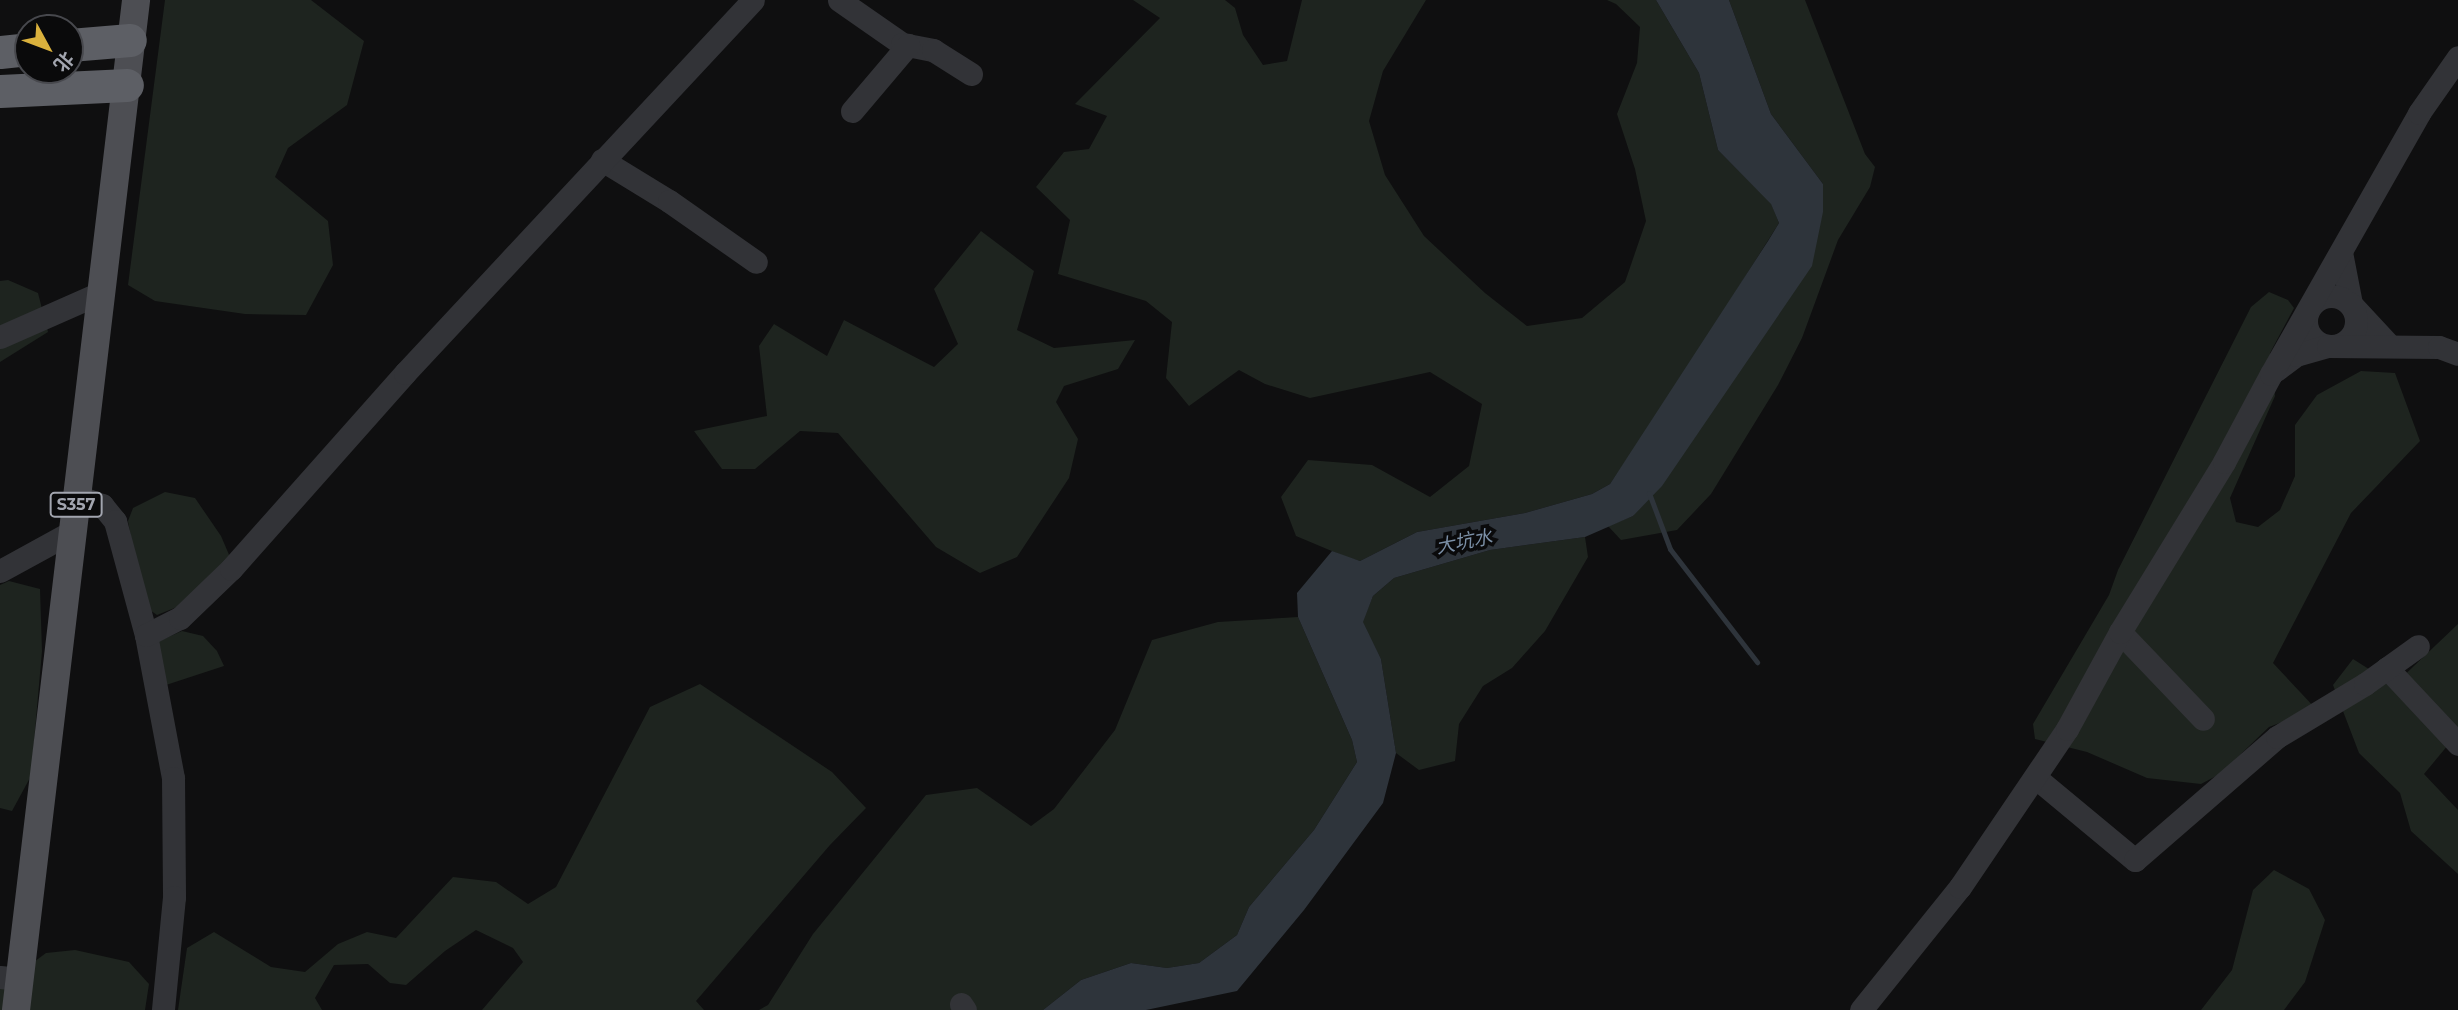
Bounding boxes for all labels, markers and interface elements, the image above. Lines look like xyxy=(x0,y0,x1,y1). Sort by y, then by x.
north arrow xyxy=(14,14,84,84)
text: 北 xyxy=(49,47,79,77)
road number: S357 xyxy=(48,492,104,518)
water label: 大坑水 xyxy=(1434,525,1494,559)

